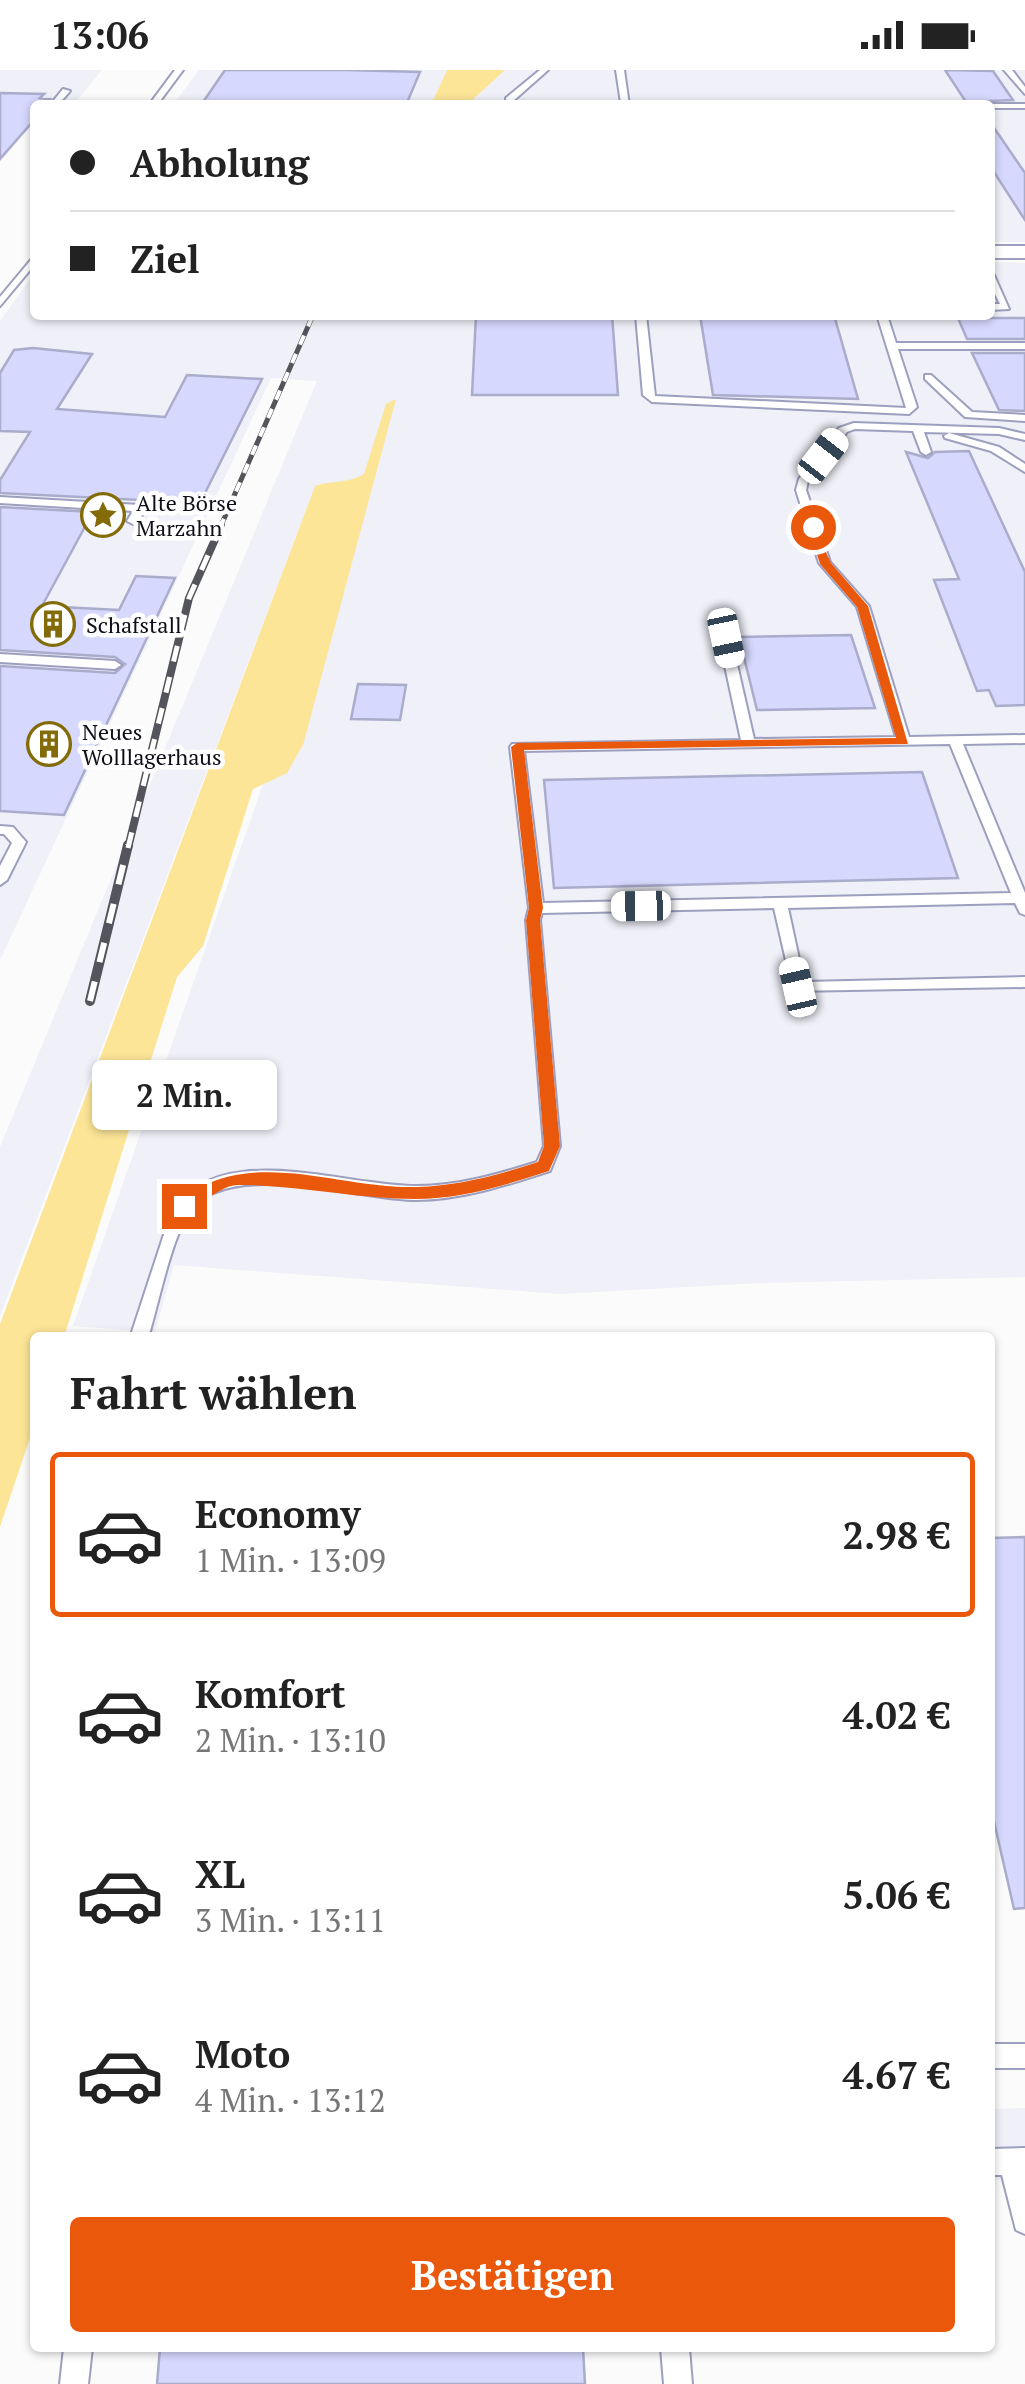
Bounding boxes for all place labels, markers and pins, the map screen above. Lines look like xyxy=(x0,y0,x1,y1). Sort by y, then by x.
place label: Alte Börse Marzahn xyxy=(136,488,237,542)
place icon: Alte Börse Marzahn xyxy=(80,492,126,538)
building icon: Schafstall xyxy=(30,601,76,647)
place label: Schafstall xyxy=(86,610,182,639)
place label: Neues Wolllagerhaus xyxy=(82,717,222,771)
building icon: Neues Wolllagerhaus xyxy=(26,721,72,767)

